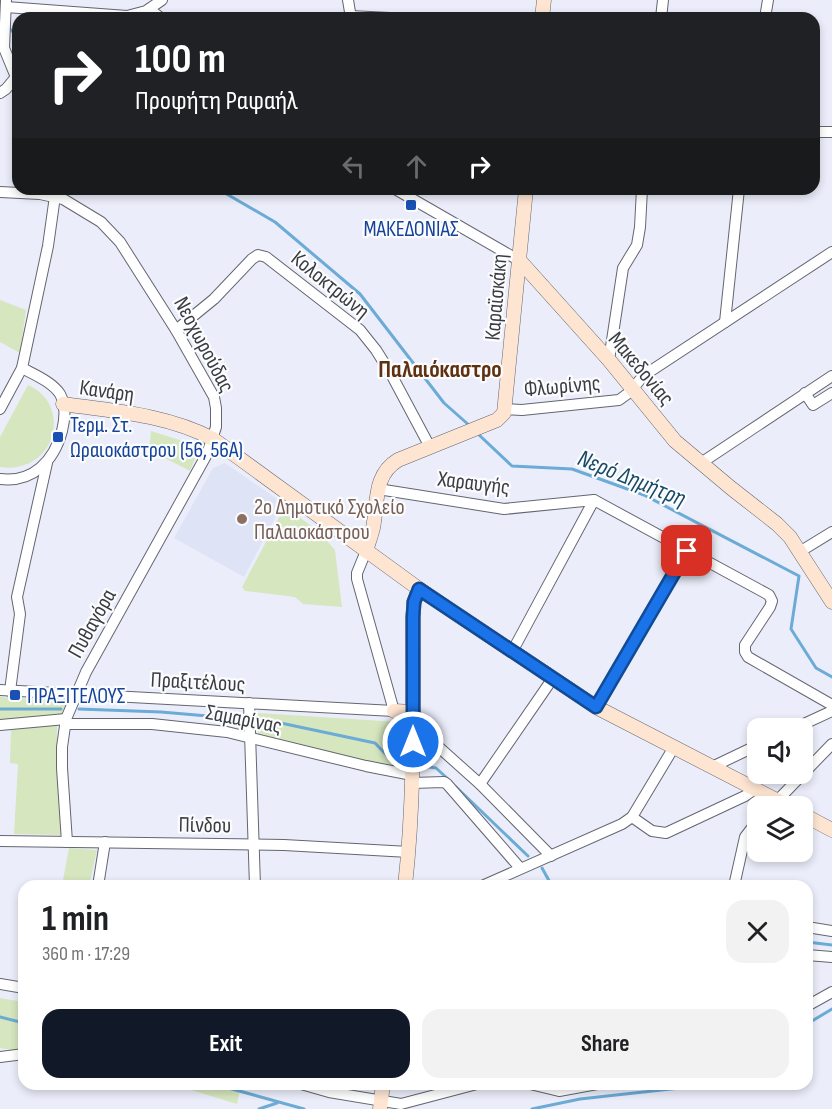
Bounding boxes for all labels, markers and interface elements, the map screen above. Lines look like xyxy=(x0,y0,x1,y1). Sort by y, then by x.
text: 100 m xyxy=(135,34,226,85)
icon: right xyxy=(36,36,114,114)
text: Προφήτη Ραφαήλ xyxy=(135,85,298,117)
icon: left xyxy=(337,150,370,183)
icon: ahead xyxy=(400,150,433,183)
icon: right xyxy=(463,150,496,183)
marker: ΜΑΚΕΔΟΝΙΑΣ xyxy=(404,198,418,212)
place label: ΜΑΚΕΔΟΝΙΑΣ xyxy=(364,216,459,243)
street label: Κολοκτρώνη xyxy=(285,245,375,325)
street label: Καραϊσκάκη xyxy=(479,253,514,342)
street label: Νεοχωρούδας xyxy=(167,292,240,397)
street label: Μακεδονίας xyxy=(602,327,680,411)
district label: Παλαιόκαστρο xyxy=(378,355,502,384)
street label: Φλωρίνης xyxy=(523,370,602,403)
street label: Κανάρη xyxy=(78,374,136,409)
place label: Τερμ. Στ. Ωραιοκάστρου (56, 56Α) xyxy=(70,412,243,464)
marker: Τερμ. Στ. Ωραιοκάστρου (56, 56Α) xyxy=(51,430,65,444)
water label: Νερό Δημήτρη xyxy=(574,444,690,513)
street label: Χαραυγής xyxy=(435,466,511,501)
place label: 2ο Δημοτικό Σχολείο Παλαιοκάστρου xyxy=(254,494,405,546)
marker: 2ο Δημοτικό Σχολείο Παλαιοκάστρου xyxy=(235,512,249,526)
pin xyxy=(661,525,712,576)
icon: arrive xyxy=(670,534,703,567)
street label: Πυθαγόρα xyxy=(62,584,123,663)
street label: Πραξιτέλους xyxy=(150,667,246,698)
place label: ΠΡΑΞΙΤΕΛΟΥΣ xyxy=(27,683,126,710)
marker: ΠΡΑΞΙΤΕΛΟΥΣ xyxy=(8,688,22,702)
street label: Σαμαρίνας xyxy=(203,699,284,740)
position arrow xyxy=(381,710,445,774)
map controls xyxy=(747,718,813,862)
button: sound xyxy=(747,718,813,784)
button: layers xyxy=(747,796,813,862)
street label: Πίνδου xyxy=(178,812,232,839)
text: 1 min xyxy=(42,898,109,941)
button: close xyxy=(726,900,789,963)
text: 360 m · 17:29 xyxy=(42,942,130,966)
button: Exit xyxy=(42,1009,410,1078)
button: Share xyxy=(422,1009,789,1078)

